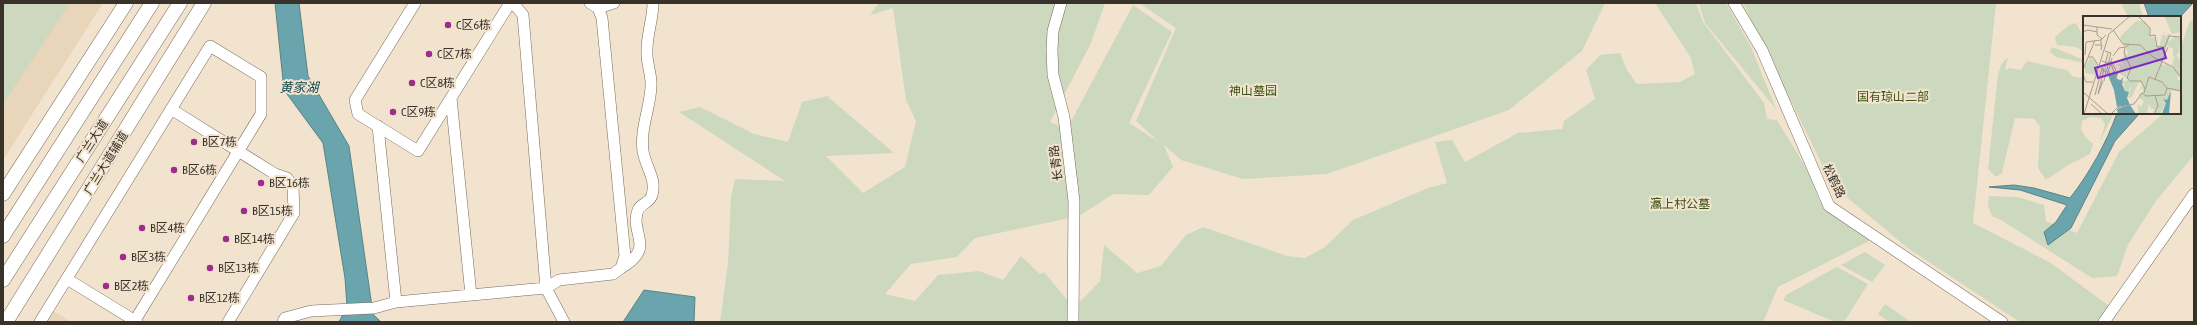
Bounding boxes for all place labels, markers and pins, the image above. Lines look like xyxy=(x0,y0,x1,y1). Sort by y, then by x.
place label: C区6栋 xyxy=(456,18,491,32)
marker: C区6栋 xyxy=(443,20,453,30)
place label: C区7栋 xyxy=(437,47,472,61)
marker: C区7栋 xyxy=(424,49,434,59)
place label: C区8栋 xyxy=(420,76,455,90)
marker: C区8栋 xyxy=(407,78,417,88)
place label: C区9栋 xyxy=(401,105,436,119)
marker: C区9栋 xyxy=(388,107,398,117)
place label: B区7栋 xyxy=(202,135,237,149)
marker: B区7栋 xyxy=(189,137,199,147)
place label: B区6栋 xyxy=(182,163,217,177)
marker: B区6栋 xyxy=(169,165,179,175)
place label: B区16栋 xyxy=(269,176,310,190)
marker: B区16栋 xyxy=(256,178,266,188)
place label: B区15栋 xyxy=(252,204,293,218)
marker: B区15栋 xyxy=(239,206,249,216)
place label: B区4栋 xyxy=(150,221,185,235)
marker: B区4栋 xyxy=(137,223,147,233)
place label: B区14栋 xyxy=(234,232,275,246)
marker: B区14栋 xyxy=(221,234,231,244)
place label: B区3栋 xyxy=(131,250,166,264)
marker: B区3栋 xyxy=(118,252,128,262)
place label: B区13栋 xyxy=(218,261,259,275)
marker: B区13栋 xyxy=(205,263,215,273)
place label: B区2栋 xyxy=(114,279,149,293)
marker: B区2栋 xyxy=(101,281,111,291)
place label: B区12栋 xyxy=(199,291,240,305)
marker: B区12栋 xyxy=(186,293,196,303)

